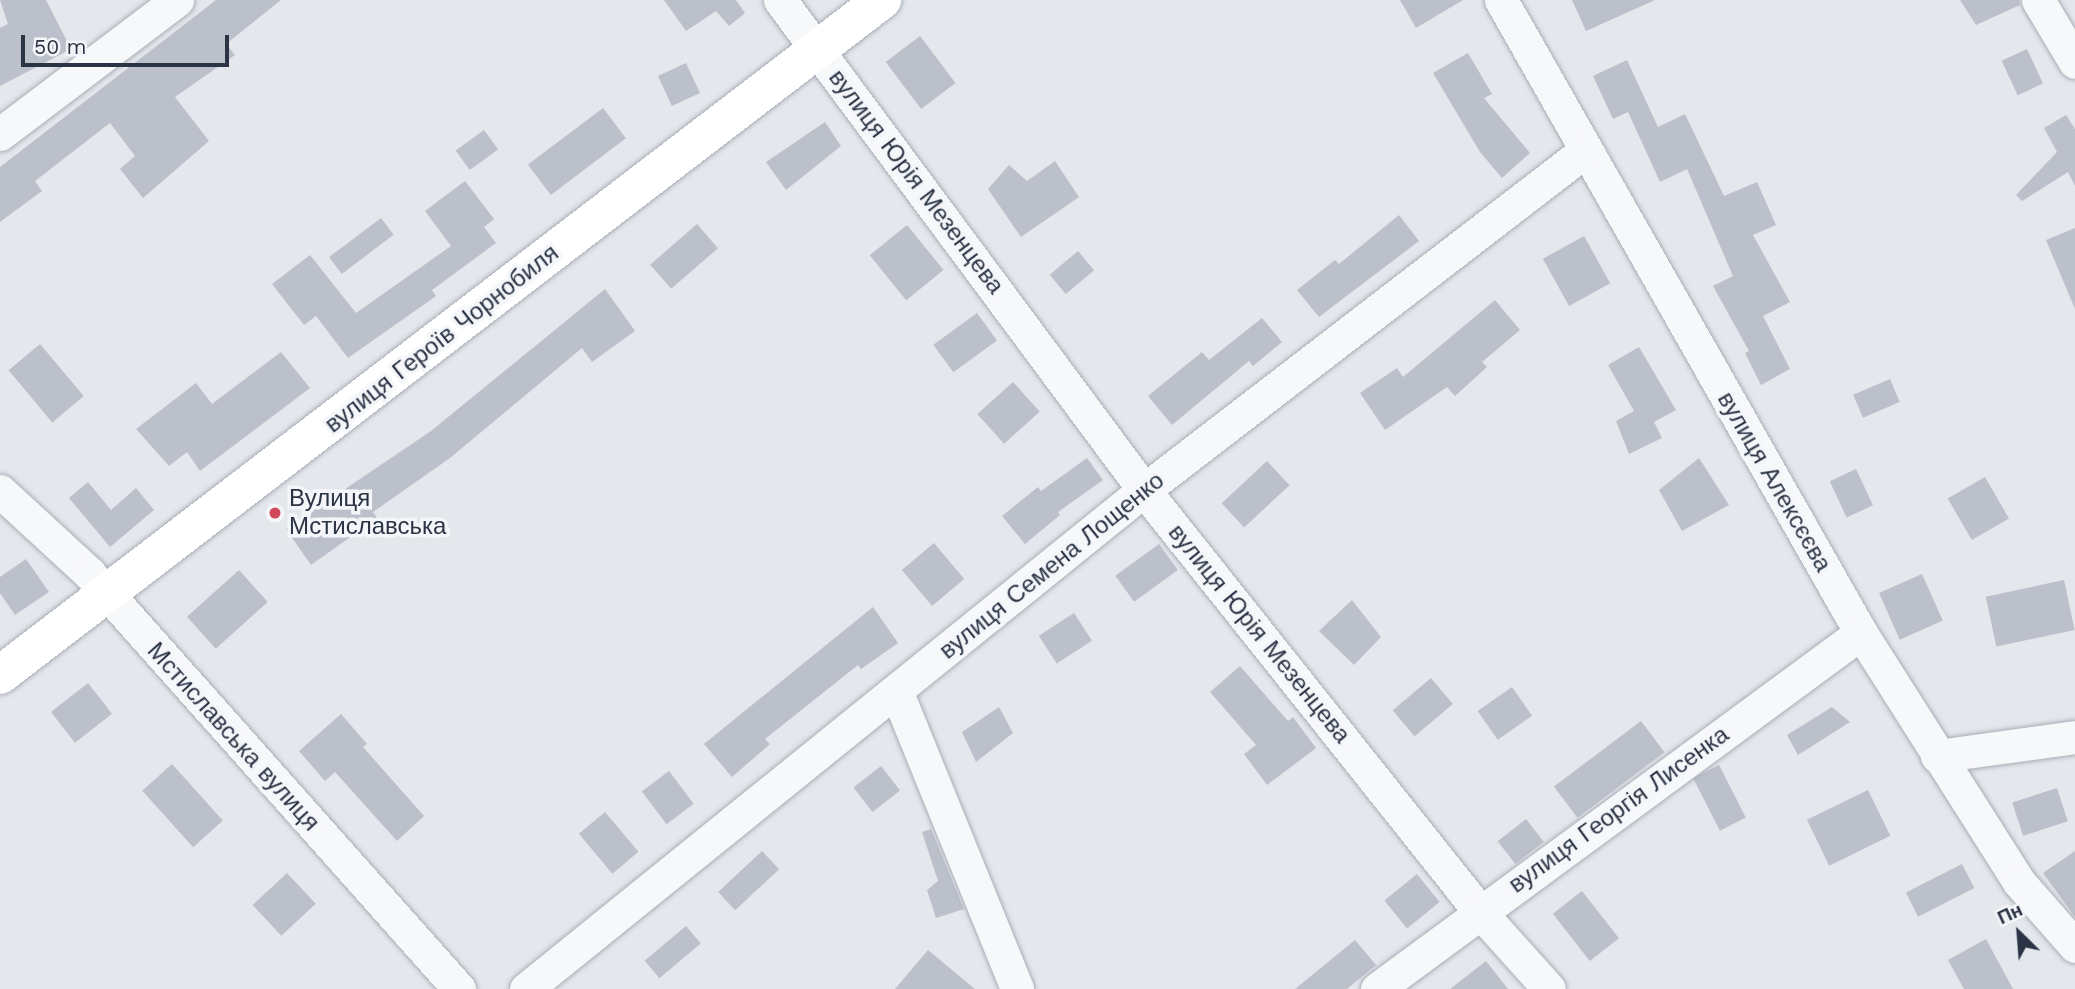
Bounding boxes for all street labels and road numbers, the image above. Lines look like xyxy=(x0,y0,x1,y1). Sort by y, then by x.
street label: вулиця Юрія Мезенцева xyxy=(822,64,1010,300)
street label: вулиця Героїв Чорнобиля xyxy=(319,239,565,439)
street label: вулиця Алексєєва xyxy=(1711,387,1837,577)
street label: вулиця Семена Лощенко xyxy=(934,467,1170,665)
street label: вулиця Юрія Мезенцева xyxy=(1162,519,1356,749)
street label: Мстиславська вулиця xyxy=(141,637,325,837)
street label: вулиця Георгія Лисенка xyxy=(1503,721,1735,899)

